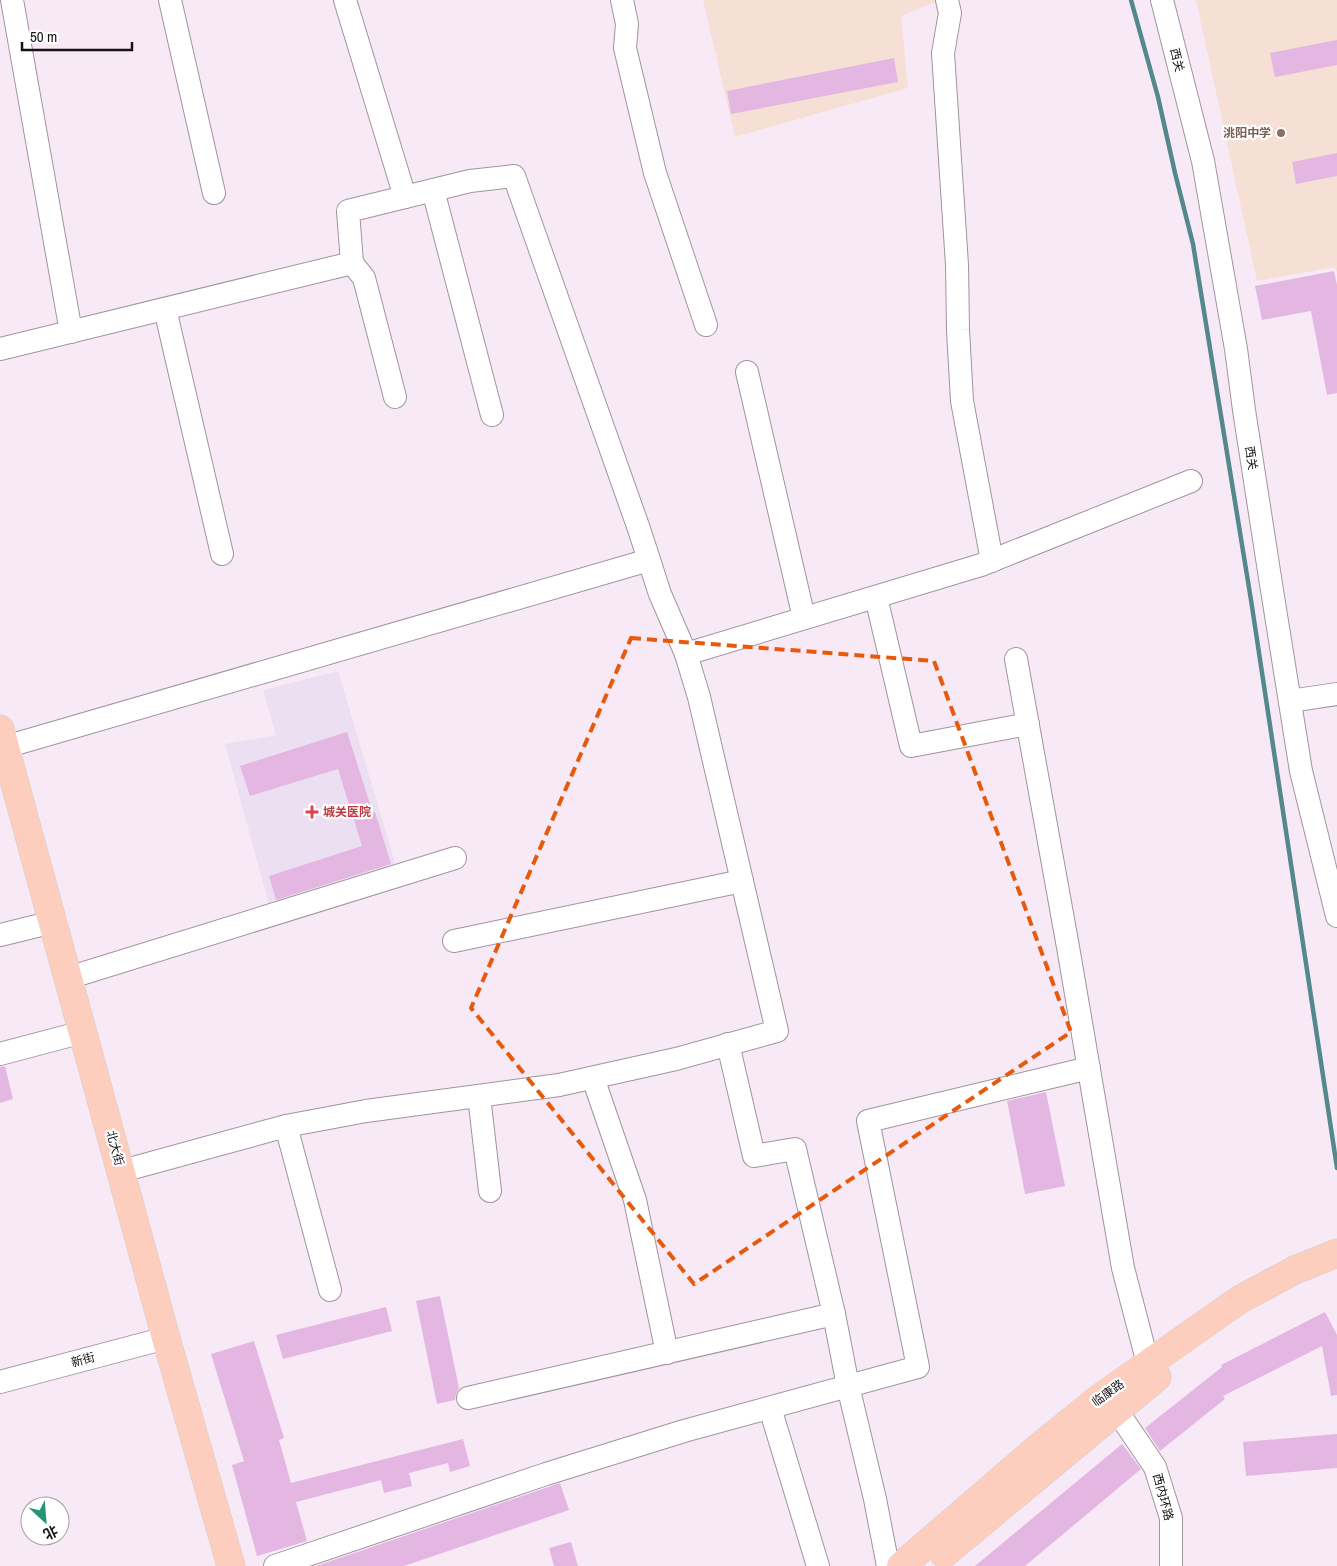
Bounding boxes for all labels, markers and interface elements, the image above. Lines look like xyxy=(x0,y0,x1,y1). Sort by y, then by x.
scale bar xyxy=(22,20,132,52)
text: 50 m xyxy=(30,26,57,47)
street label: 西关 xyxy=(1166,46,1188,74)
place label: 洮阳中学 xyxy=(1223,125,1271,141)
marker: 洮阳中学 xyxy=(1275,127,1287,139)
street label: 西关 xyxy=(1241,445,1261,471)
place label: 城关医院 xyxy=(323,804,371,820)
marker: 城关医院 xyxy=(305,805,319,819)
street label: 北大街 xyxy=(103,1129,127,1167)
street label: 新街 xyxy=(69,1349,97,1371)
street label: 临康路 xyxy=(1089,1376,1127,1410)
street label: 西内环路 xyxy=(1149,1472,1177,1522)
north arrow xyxy=(20,1496,70,1546)
text: 北 xyxy=(40,1522,61,1544)

